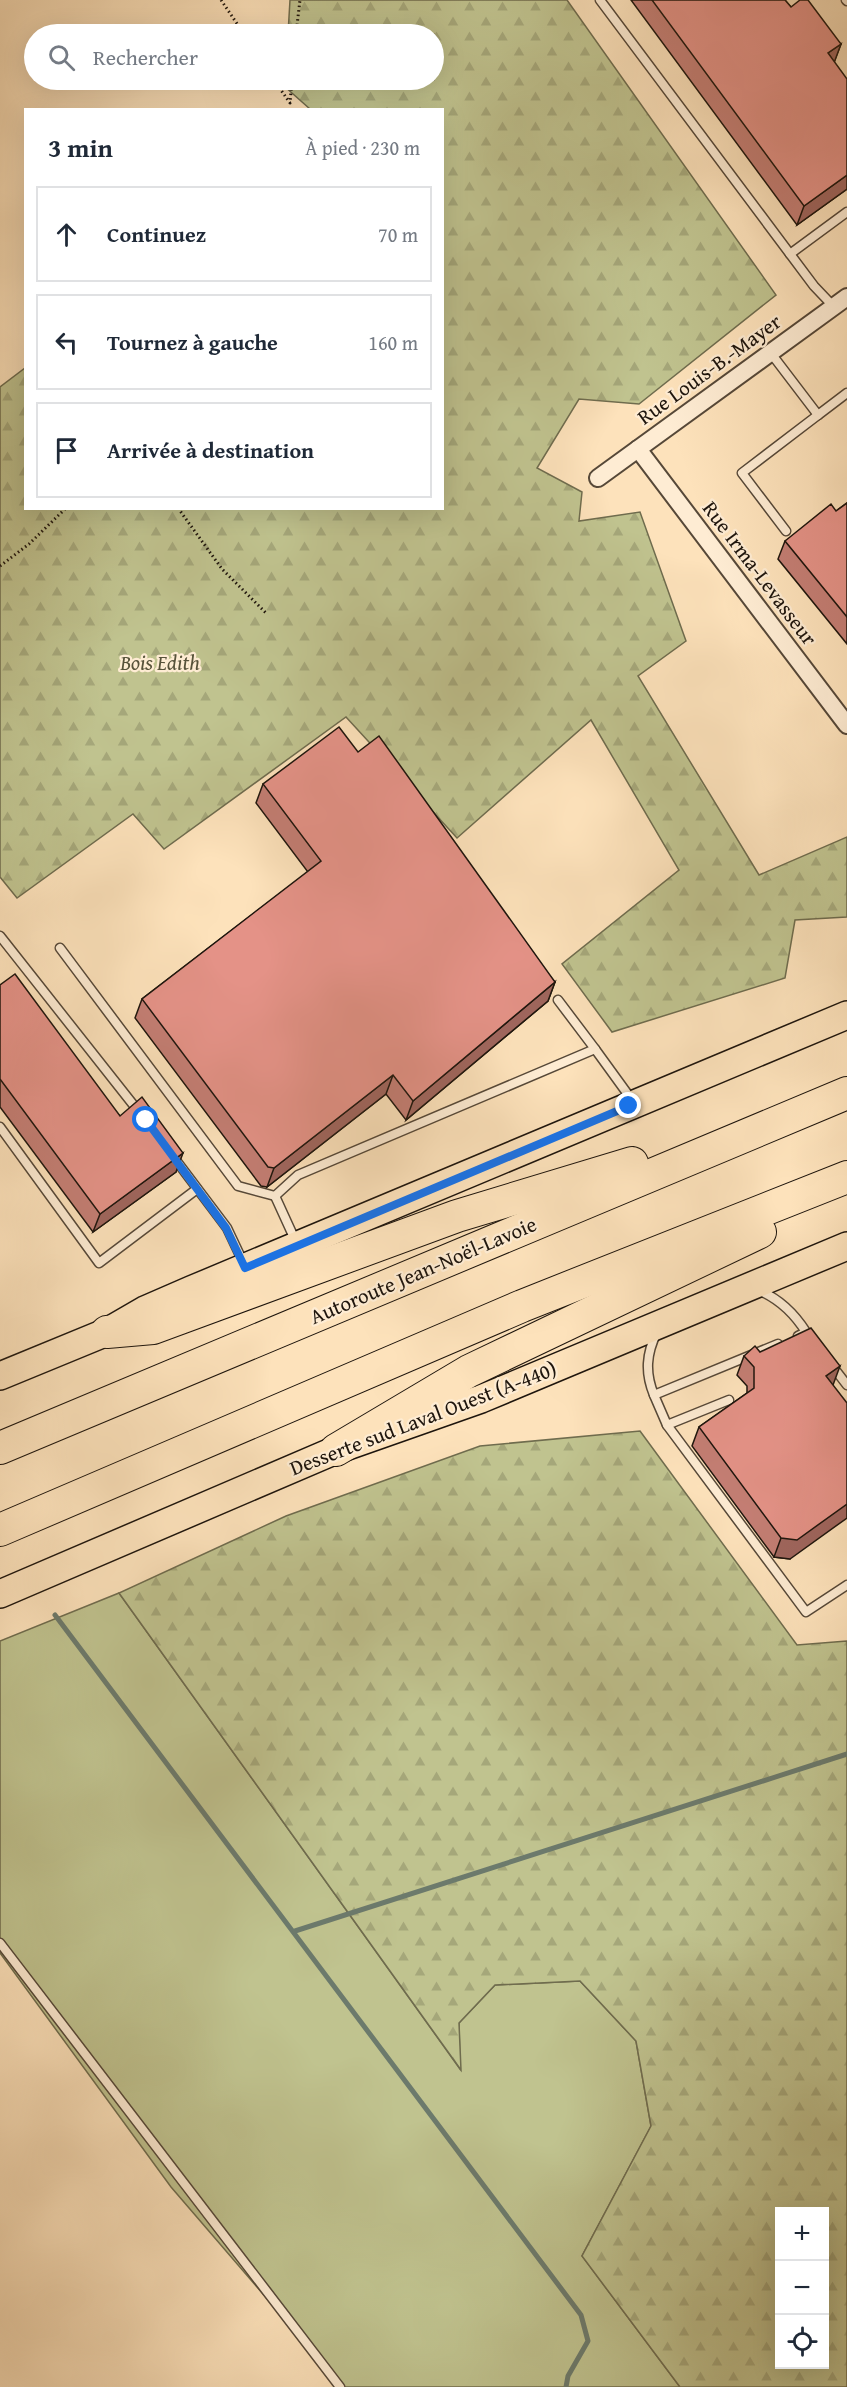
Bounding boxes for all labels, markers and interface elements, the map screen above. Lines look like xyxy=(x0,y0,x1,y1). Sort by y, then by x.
search box xyxy=(24,24,444,90)
icon: search xyxy=(45,41,78,74)
text: Rechercher xyxy=(93,41,198,73)
text: 3 min xyxy=(48,128,113,167)
text: À pied · 230 m xyxy=(305,133,420,162)
icon: ahead xyxy=(50,218,83,251)
text: Continuez xyxy=(107,218,206,250)
text: 70 m xyxy=(378,220,418,249)
street label: Rue Louis-B.-Mayer xyxy=(630,306,788,432)
icon: left xyxy=(50,326,83,359)
text: Tournez à gauche xyxy=(107,326,278,358)
text: 160 m xyxy=(368,328,418,357)
icon: arrive xyxy=(50,434,83,467)
text: Arrivée à destination xyxy=(107,434,314,466)
street label: Rue Irma-Levasseur xyxy=(695,494,825,652)
park label: Bois Edith xyxy=(119,647,200,678)
route end xyxy=(615,1092,641,1118)
route start xyxy=(132,1106,158,1132)
street label: Autoroute Jean-Noël-Lavoie xyxy=(305,1208,541,1332)
street label: Desserte sud Laval Ouest (A-440) xyxy=(285,1353,561,1483)
map controls xyxy=(775,2207,829,2369)
button: + xyxy=(775,2207,829,2261)
button: − xyxy=(775,2261,829,2315)
button: locate xyxy=(775,2315,829,2369)

